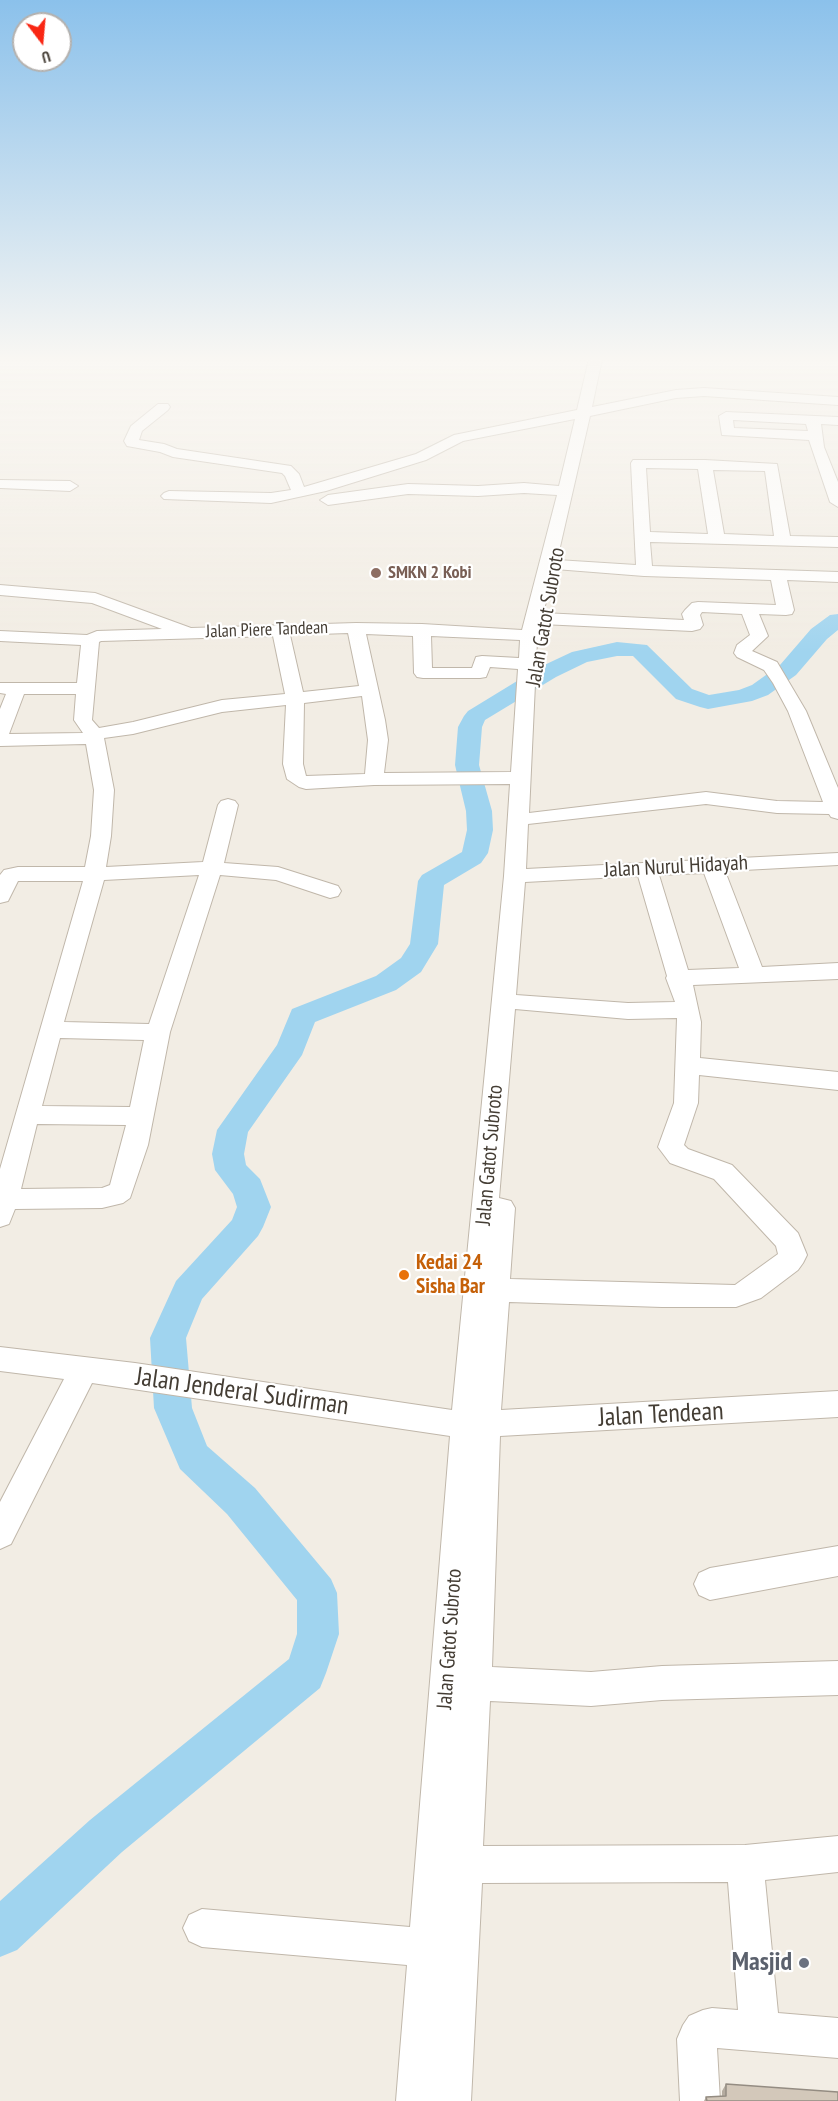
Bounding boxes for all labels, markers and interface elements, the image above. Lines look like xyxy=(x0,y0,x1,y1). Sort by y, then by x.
north arrow xyxy=(12,12,72,72)
text: U xyxy=(40,47,53,68)
street label: Jalan Gatot Subroto xyxy=(521,545,571,689)
place label: SMKN 2 Kobi xyxy=(388,562,472,584)
marker: SMKN 2 Kobi xyxy=(369,566,383,580)
street label: Jalan Piere Tandean xyxy=(206,617,328,643)
street label: Jalan Nurul Hidayah xyxy=(603,851,749,883)
street label: Jalan Gatot Subroto xyxy=(471,1084,509,1226)
place label: Kedai 24 Sisha Bar xyxy=(416,1250,485,1300)
marker: Kedai 24 Sisha Bar xyxy=(397,1268,411,1282)
street label: Jalan Jenderal Sudirman xyxy=(134,1362,350,1422)
street label: Jalan Tendean xyxy=(598,1396,724,1434)
street label: Jalan Gatot Subroto xyxy=(433,1568,467,1710)
place label: Masjid xyxy=(732,1947,792,1979)
marker: Masjid xyxy=(797,1956,811,1970)

